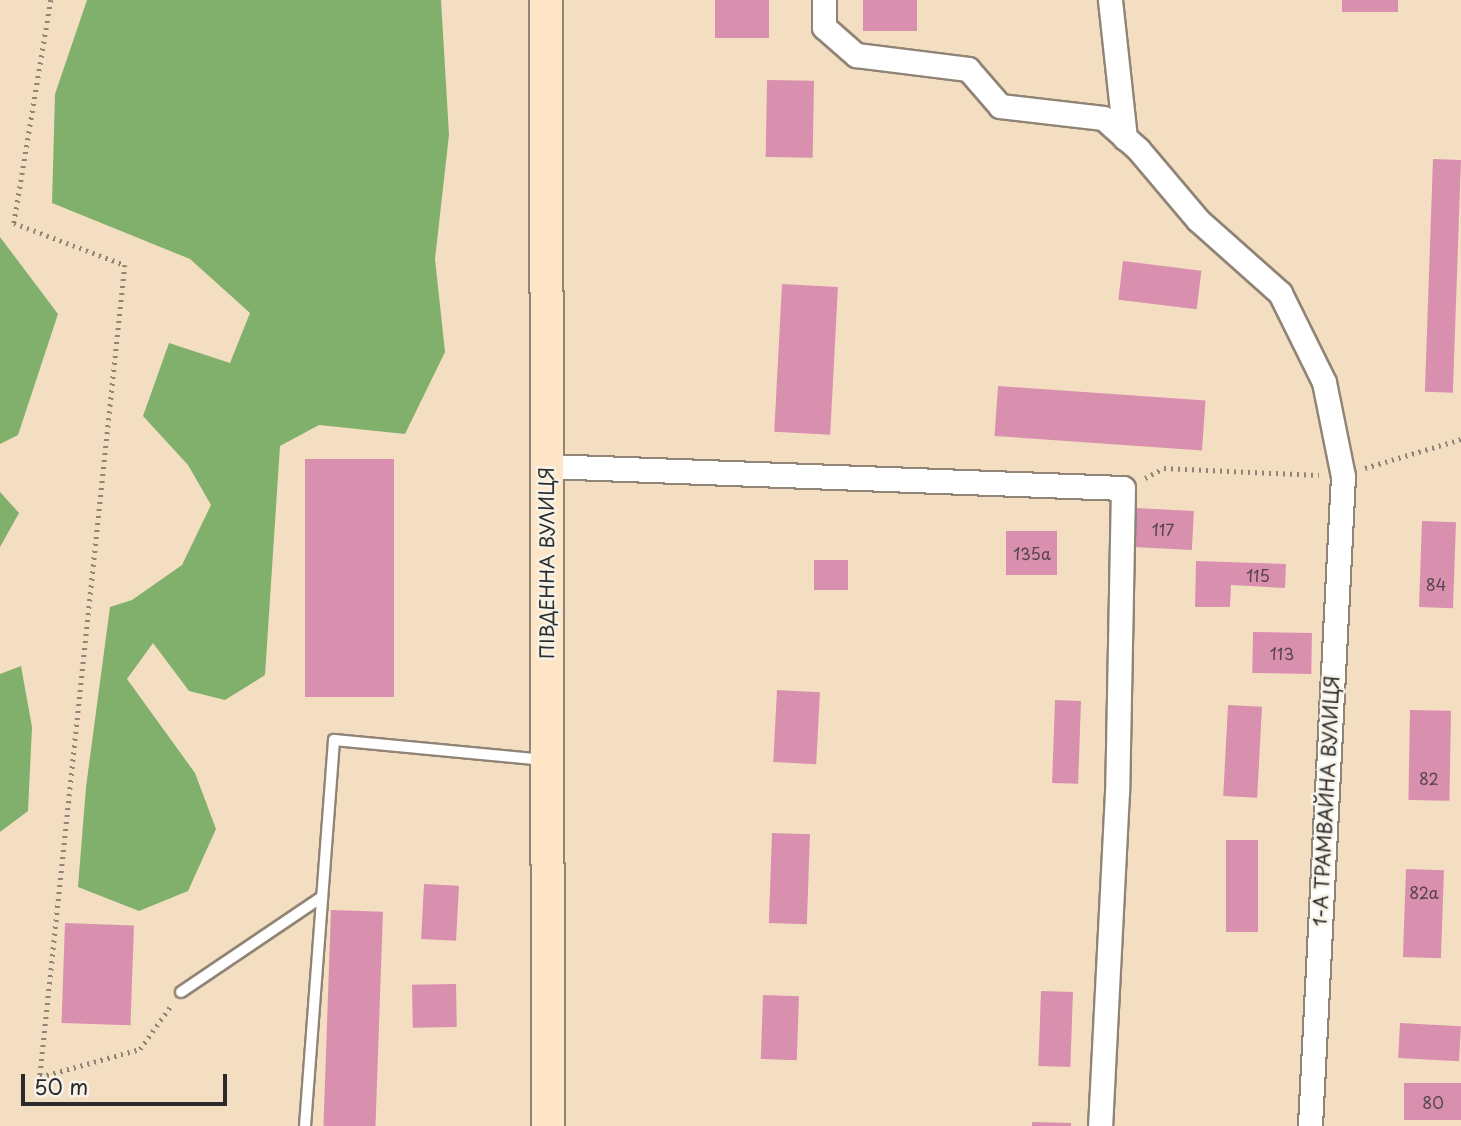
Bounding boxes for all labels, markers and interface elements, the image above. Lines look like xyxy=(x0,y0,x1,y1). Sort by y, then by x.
street label: ПІВДЕННА ВУЛИЦЯ xyxy=(536,467,558,659)
house number: 117 xyxy=(1152,519,1174,539)
house number: 135а xyxy=(1013,543,1051,563)
house number: 115 xyxy=(1246,565,1270,585)
house number: 84 xyxy=(1426,574,1446,594)
house number: 113 xyxy=(1270,643,1294,663)
street label: 1-А ТРАМВАЙНА ВУЛИЦЯ xyxy=(1308,674,1344,928)
house number: 82 xyxy=(1419,768,1439,788)
house number: 82а xyxy=(1409,882,1439,902)
scale bar xyxy=(24,1060,231,1104)
text: 50 m xyxy=(34,1070,88,1102)
house number: 80 xyxy=(1422,1092,1444,1112)

